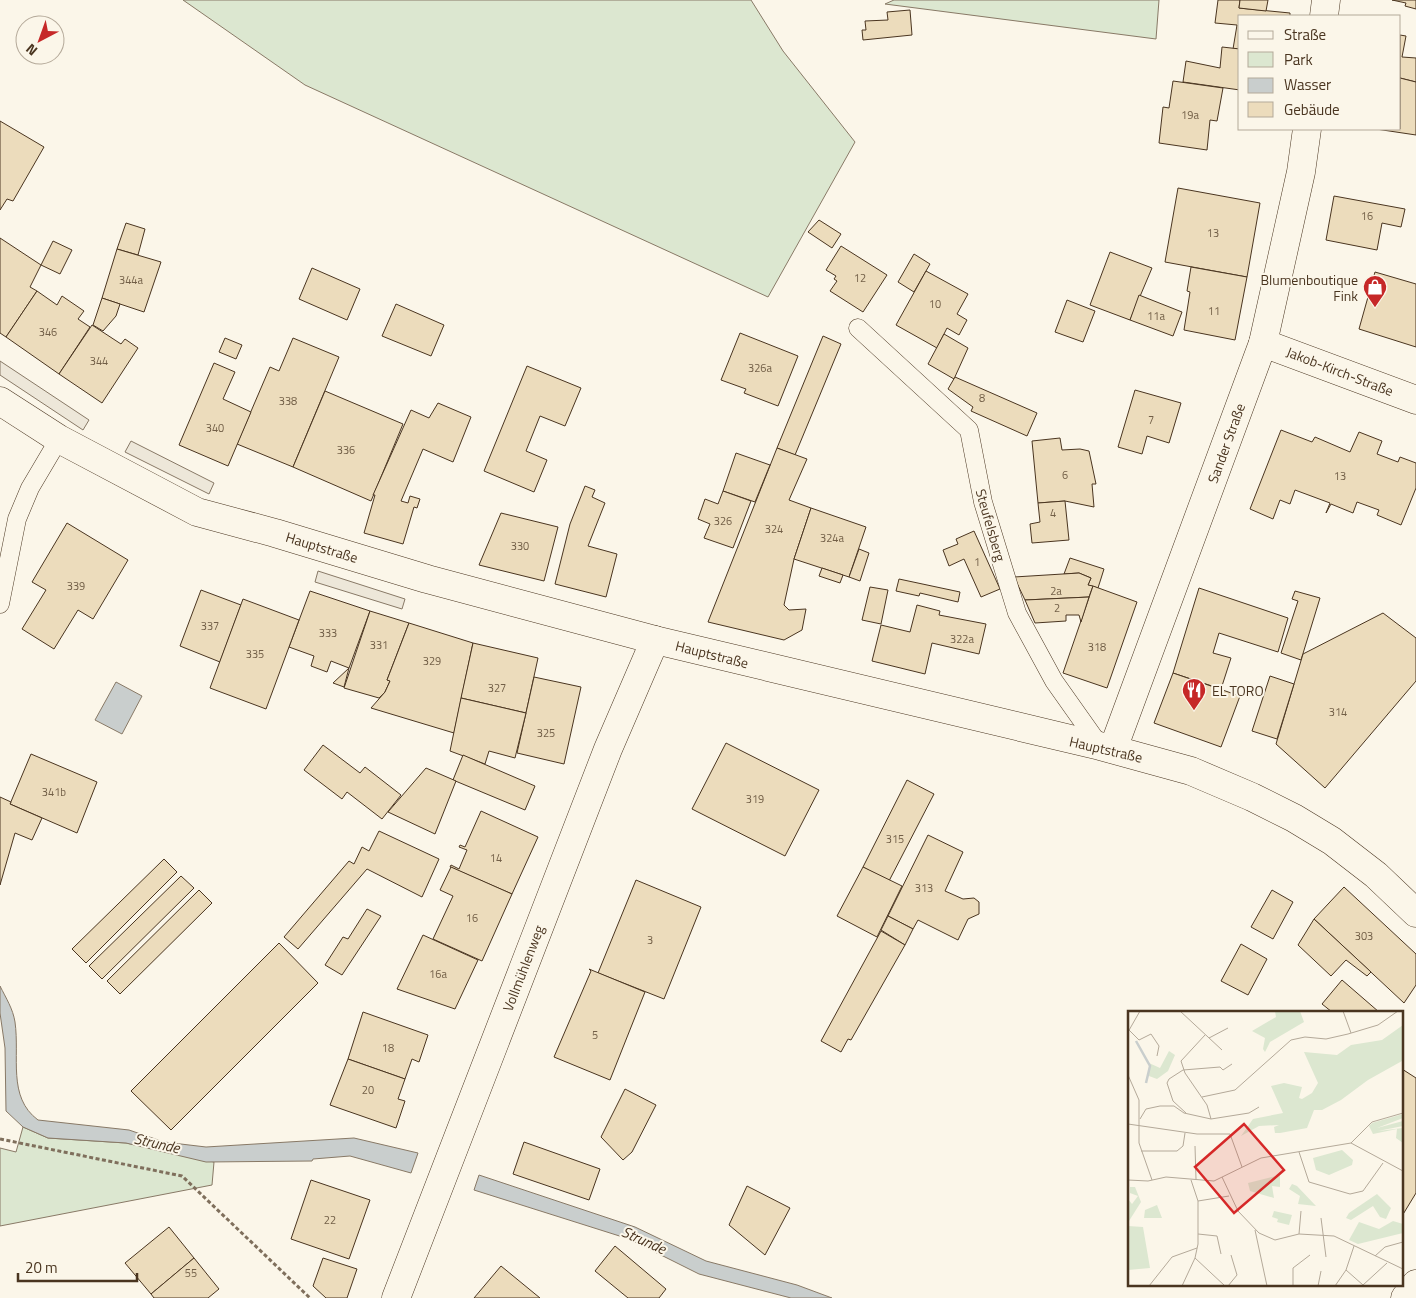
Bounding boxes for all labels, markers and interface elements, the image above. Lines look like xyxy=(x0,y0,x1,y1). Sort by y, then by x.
north arrow xyxy=(15,15,65,65)
legend xyxy=(1238,15,1401,130)
text: Straße xyxy=(1284,23,1326,46)
text: N xyxy=(21,39,42,61)
text: Park xyxy=(1284,48,1313,71)
text: Wasser xyxy=(1284,73,1331,96)
text: Gebäude xyxy=(1284,98,1340,121)
house number: 19a xyxy=(1181,107,1199,123)
house number: 16 xyxy=(1361,208,1373,224)
house number: 13 xyxy=(1207,225,1219,241)
place label: Blumenboutique Fink xyxy=(1260,269,1358,306)
house number: 12 xyxy=(854,270,866,286)
house number: 344a xyxy=(119,272,143,288)
shop icon: Blumenboutique Fink xyxy=(1362,274,1388,308)
house number: 10 xyxy=(929,296,941,312)
house number: 11 xyxy=(1208,303,1220,319)
house number: 11a xyxy=(1147,308,1165,324)
house number: 346 xyxy=(39,324,57,340)
street label: Jakob-Kirch-Straße xyxy=(1284,341,1396,401)
house number: 344 xyxy=(90,353,108,369)
house number: 326a xyxy=(748,360,772,376)
house number: 8 xyxy=(979,390,985,406)
house number: 338 xyxy=(279,393,297,409)
street label: Sander Straße xyxy=(1202,400,1250,486)
house number: 7 xyxy=(1148,412,1154,428)
house number: 340 xyxy=(206,420,224,436)
house number: 336 xyxy=(337,442,355,458)
house number: 6 xyxy=(1062,467,1068,483)
house number: 13 xyxy=(1334,468,1346,484)
street label: Steufelsberg xyxy=(971,486,1011,564)
house number: 4 xyxy=(1050,505,1056,521)
house number: 326 xyxy=(714,513,732,529)
house number: 324 xyxy=(765,521,783,537)
street label: Hauptstraße xyxy=(283,526,361,568)
house number: 324a xyxy=(820,530,844,546)
house number: 330 xyxy=(511,538,529,554)
house number: 1 xyxy=(974,554,980,570)
house number: 339 xyxy=(67,578,85,594)
house number: 2a xyxy=(1050,583,1062,599)
house number: 2 xyxy=(1054,600,1060,616)
house number: 337 xyxy=(201,618,219,634)
house number: 333 xyxy=(319,625,337,641)
house number: 322a xyxy=(950,631,974,647)
street label: Hauptstraße xyxy=(673,635,751,673)
house number: 331 xyxy=(370,637,388,653)
house number: 318 xyxy=(1088,639,1106,655)
house number: 335 xyxy=(246,646,264,662)
house number: 329 xyxy=(423,653,441,669)
restaurant icon: EL TORO xyxy=(1181,677,1207,711)
house number: 327 xyxy=(488,680,506,696)
place label: EL TORO xyxy=(1212,680,1264,701)
house number: 314 xyxy=(1329,704,1347,720)
house number: 325 xyxy=(537,725,555,741)
street label: Hauptstraße xyxy=(1067,730,1145,768)
house number: 341b xyxy=(42,784,66,800)
house number: 319 xyxy=(746,791,764,807)
house number: 315 xyxy=(886,831,904,847)
house number: 14 xyxy=(490,850,502,866)
house number: 313 xyxy=(915,880,933,896)
house number: 16 xyxy=(466,910,478,926)
street label: Vollmühlenweg xyxy=(497,922,549,1014)
house number: 303 xyxy=(1355,928,1373,944)
house number: 3 xyxy=(647,932,653,948)
house number: 16a xyxy=(429,966,447,982)
inset map xyxy=(1128,1011,1404,1286)
house number: 5 xyxy=(592,1027,598,1043)
house number: 18 xyxy=(382,1040,394,1056)
house number: 20 xyxy=(362,1082,374,1098)
water label: Strunde xyxy=(132,1127,183,1160)
house number: 22 xyxy=(324,1212,336,1228)
water label: Strunde xyxy=(618,1220,671,1260)
scale bar xyxy=(18,1250,136,1282)
text: 20 m xyxy=(25,1256,58,1279)
house number: 55 xyxy=(185,1265,197,1281)

